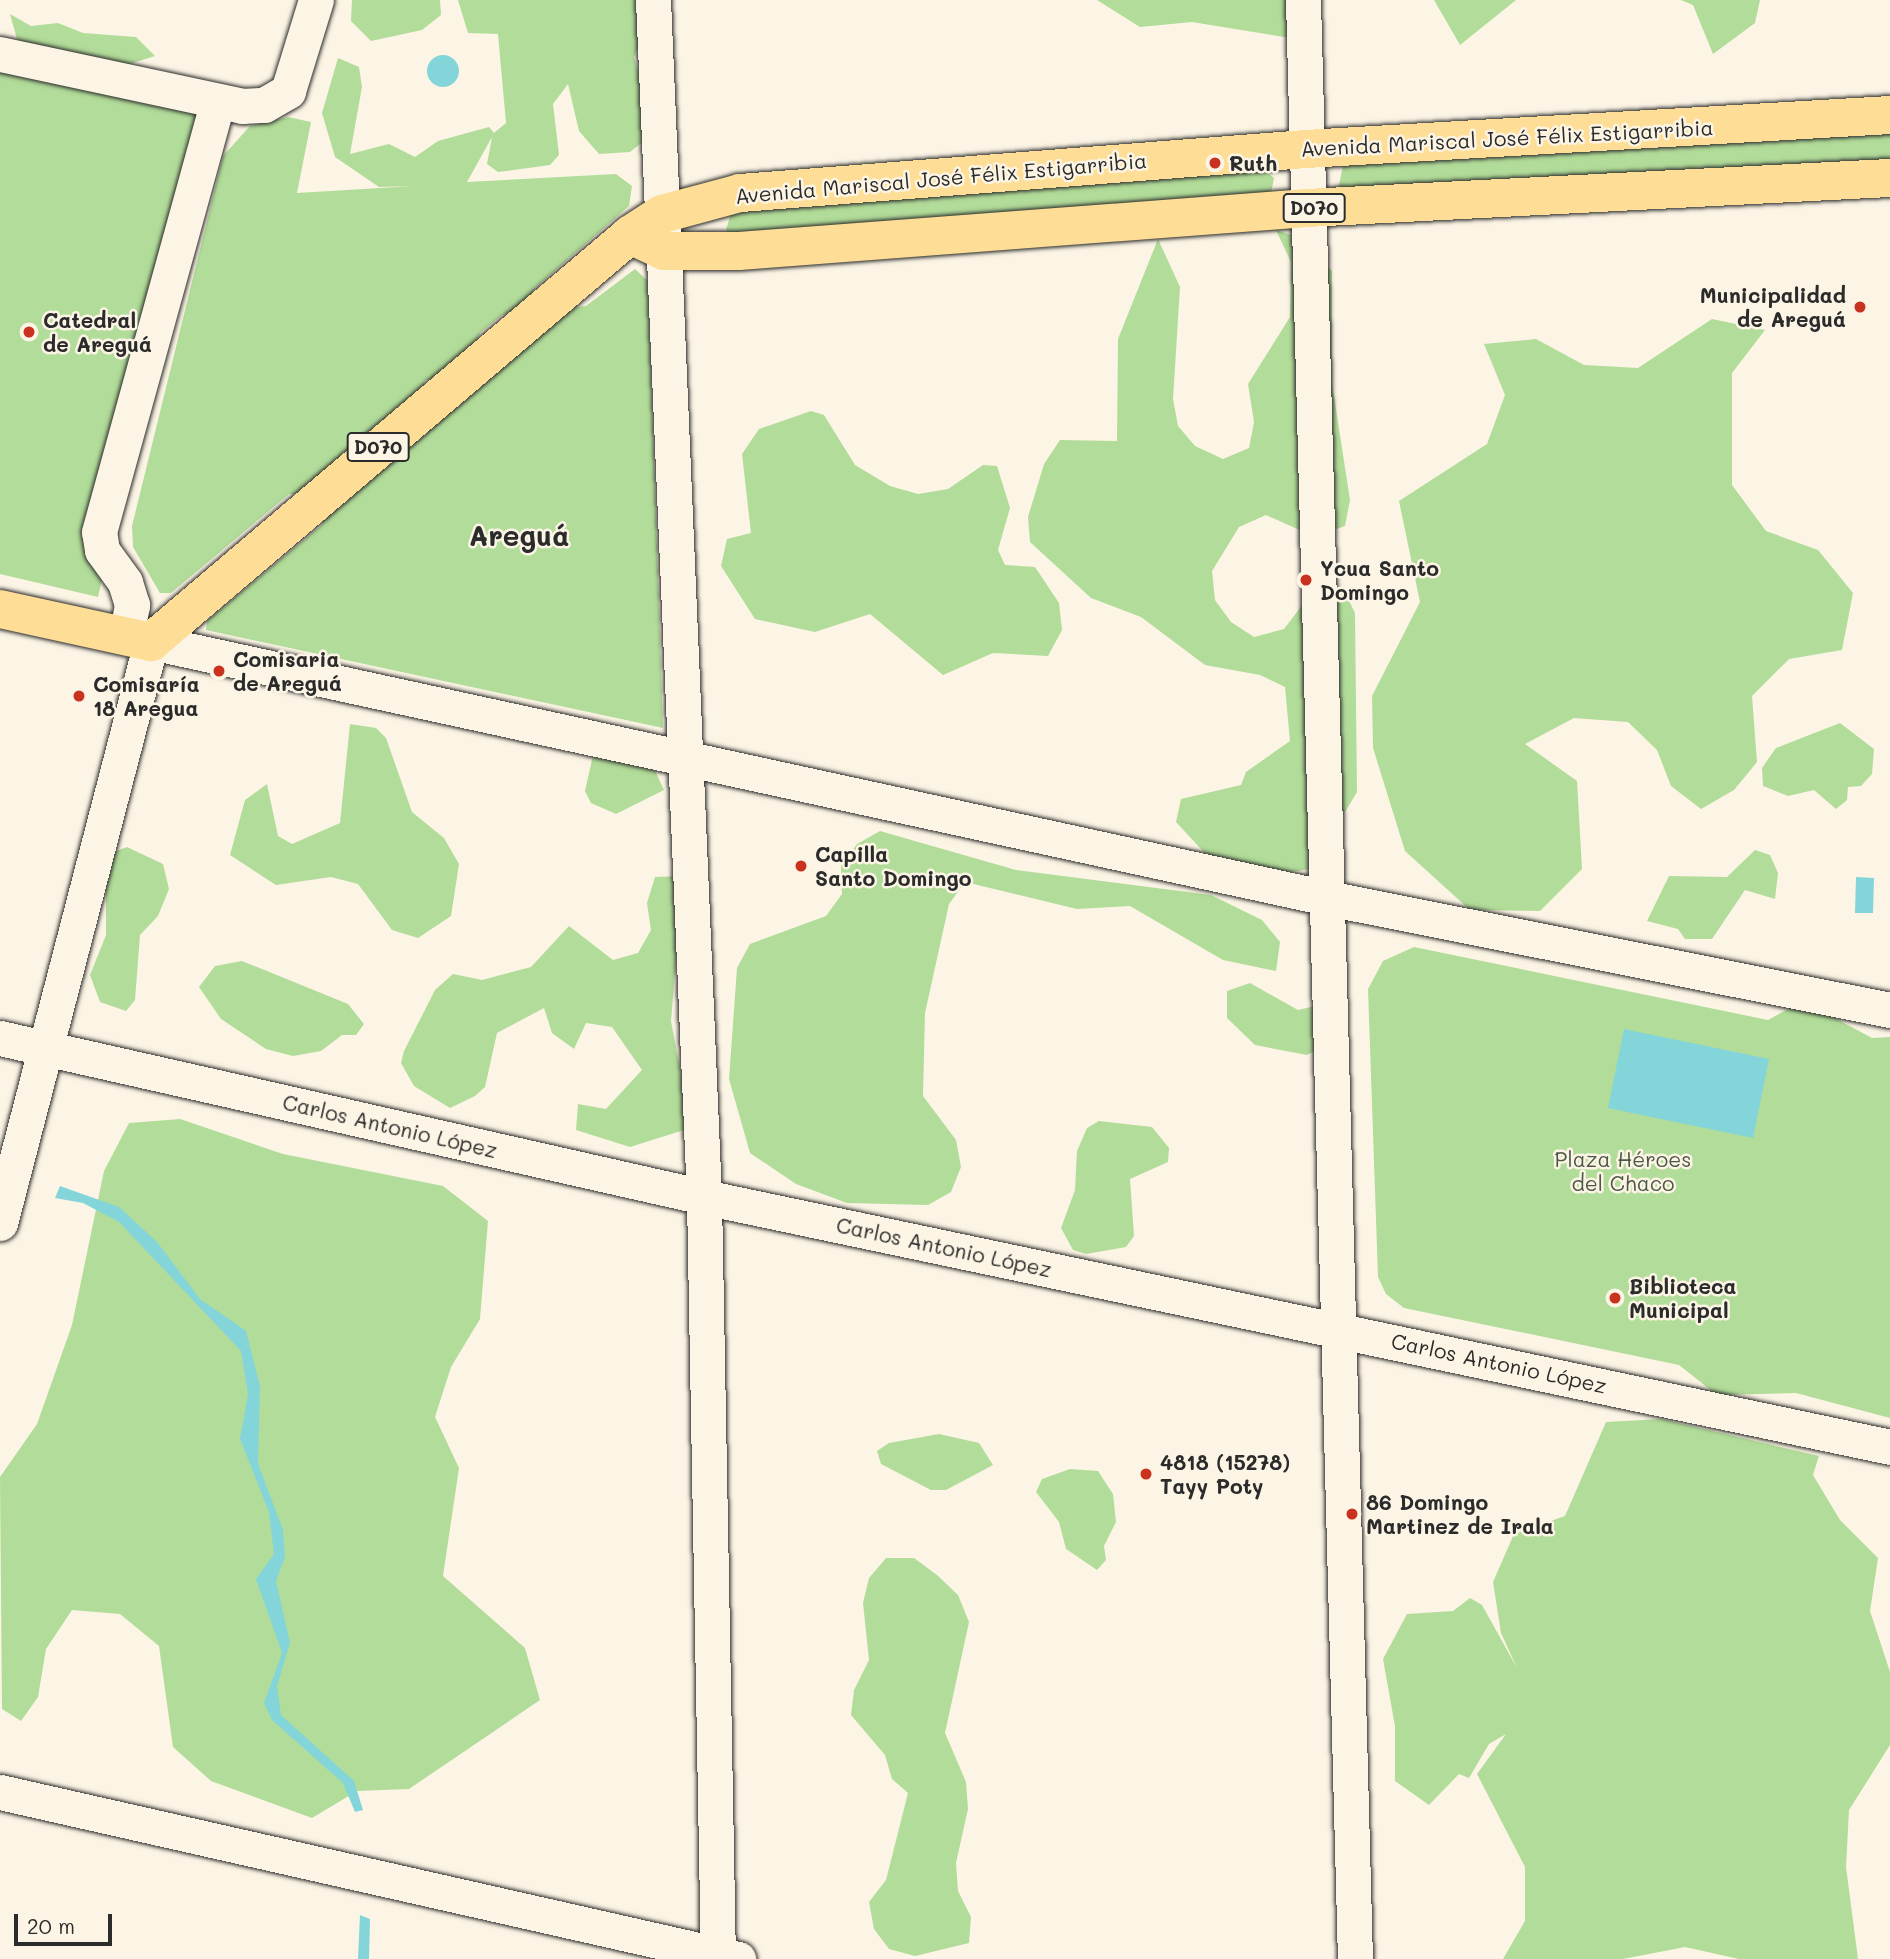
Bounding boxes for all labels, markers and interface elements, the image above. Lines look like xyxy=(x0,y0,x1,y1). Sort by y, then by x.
street label: Avenida Mariscal José Félix Estigarribia xyxy=(1300,115,1714,161)
street label: Avenida Mariscal José Félix Estigarribia xyxy=(734,147,1148,209)
place label: Ruth xyxy=(1229,150,1277,176)
marker: Ruth xyxy=(1207,155,1223,171)
road number: D070 xyxy=(1282,192,1346,224)
place label: Municipalidad de Areguá xyxy=(1700,282,1846,332)
marker: Municipalidad de Areguá xyxy=(1852,299,1868,315)
place label: Catedral de Areguá xyxy=(43,307,152,357)
marker: Catedral de Areguá xyxy=(21,324,37,340)
road number: D070 xyxy=(346,432,410,462)
district label: Areguá xyxy=(469,518,569,552)
place label: Ycua Santo Domingo xyxy=(1320,555,1439,605)
marker: Ycua Santo Domingo xyxy=(1298,572,1314,588)
place label: Comisaria de Areguá xyxy=(233,646,342,696)
marker: Comisaria de Areguá xyxy=(211,663,227,679)
place label: Comisaría 18 Aregua xyxy=(93,671,200,721)
marker: Comisaría 18 Aregua xyxy=(71,688,87,704)
place label: Capilla Santo Domingo xyxy=(815,841,972,891)
marker: Capilla Santo Domingo xyxy=(793,858,809,874)
street label: Carlos Antonio López xyxy=(280,1089,500,1163)
park label: Plaza Héroes del Chaco xyxy=(1555,1146,1691,1196)
street label: Carlos Antonio López xyxy=(834,1212,1054,1282)
place label: Biblioteca Municipal xyxy=(1629,1273,1736,1323)
marker: Biblioteca Municipal xyxy=(1607,1290,1623,1306)
street label: Carlos Antonio López xyxy=(1389,1328,1609,1398)
place label: 4818 (15278) Tayy Poty xyxy=(1160,1449,1290,1499)
marker: 4818 (15278) Tayy Poty xyxy=(1138,1466,1154,1482)
place label: 86 Domingo Martinez de Irala xyxy=(1366,1489,1554,1539)
marker: 86 Domingo Martinez de Irala xyxy=(1344,1506,1360,1522)
scale bar xyxy=(18,1899,116,1943)
text: 20 m xyxy=(27,1912,75,1939)

